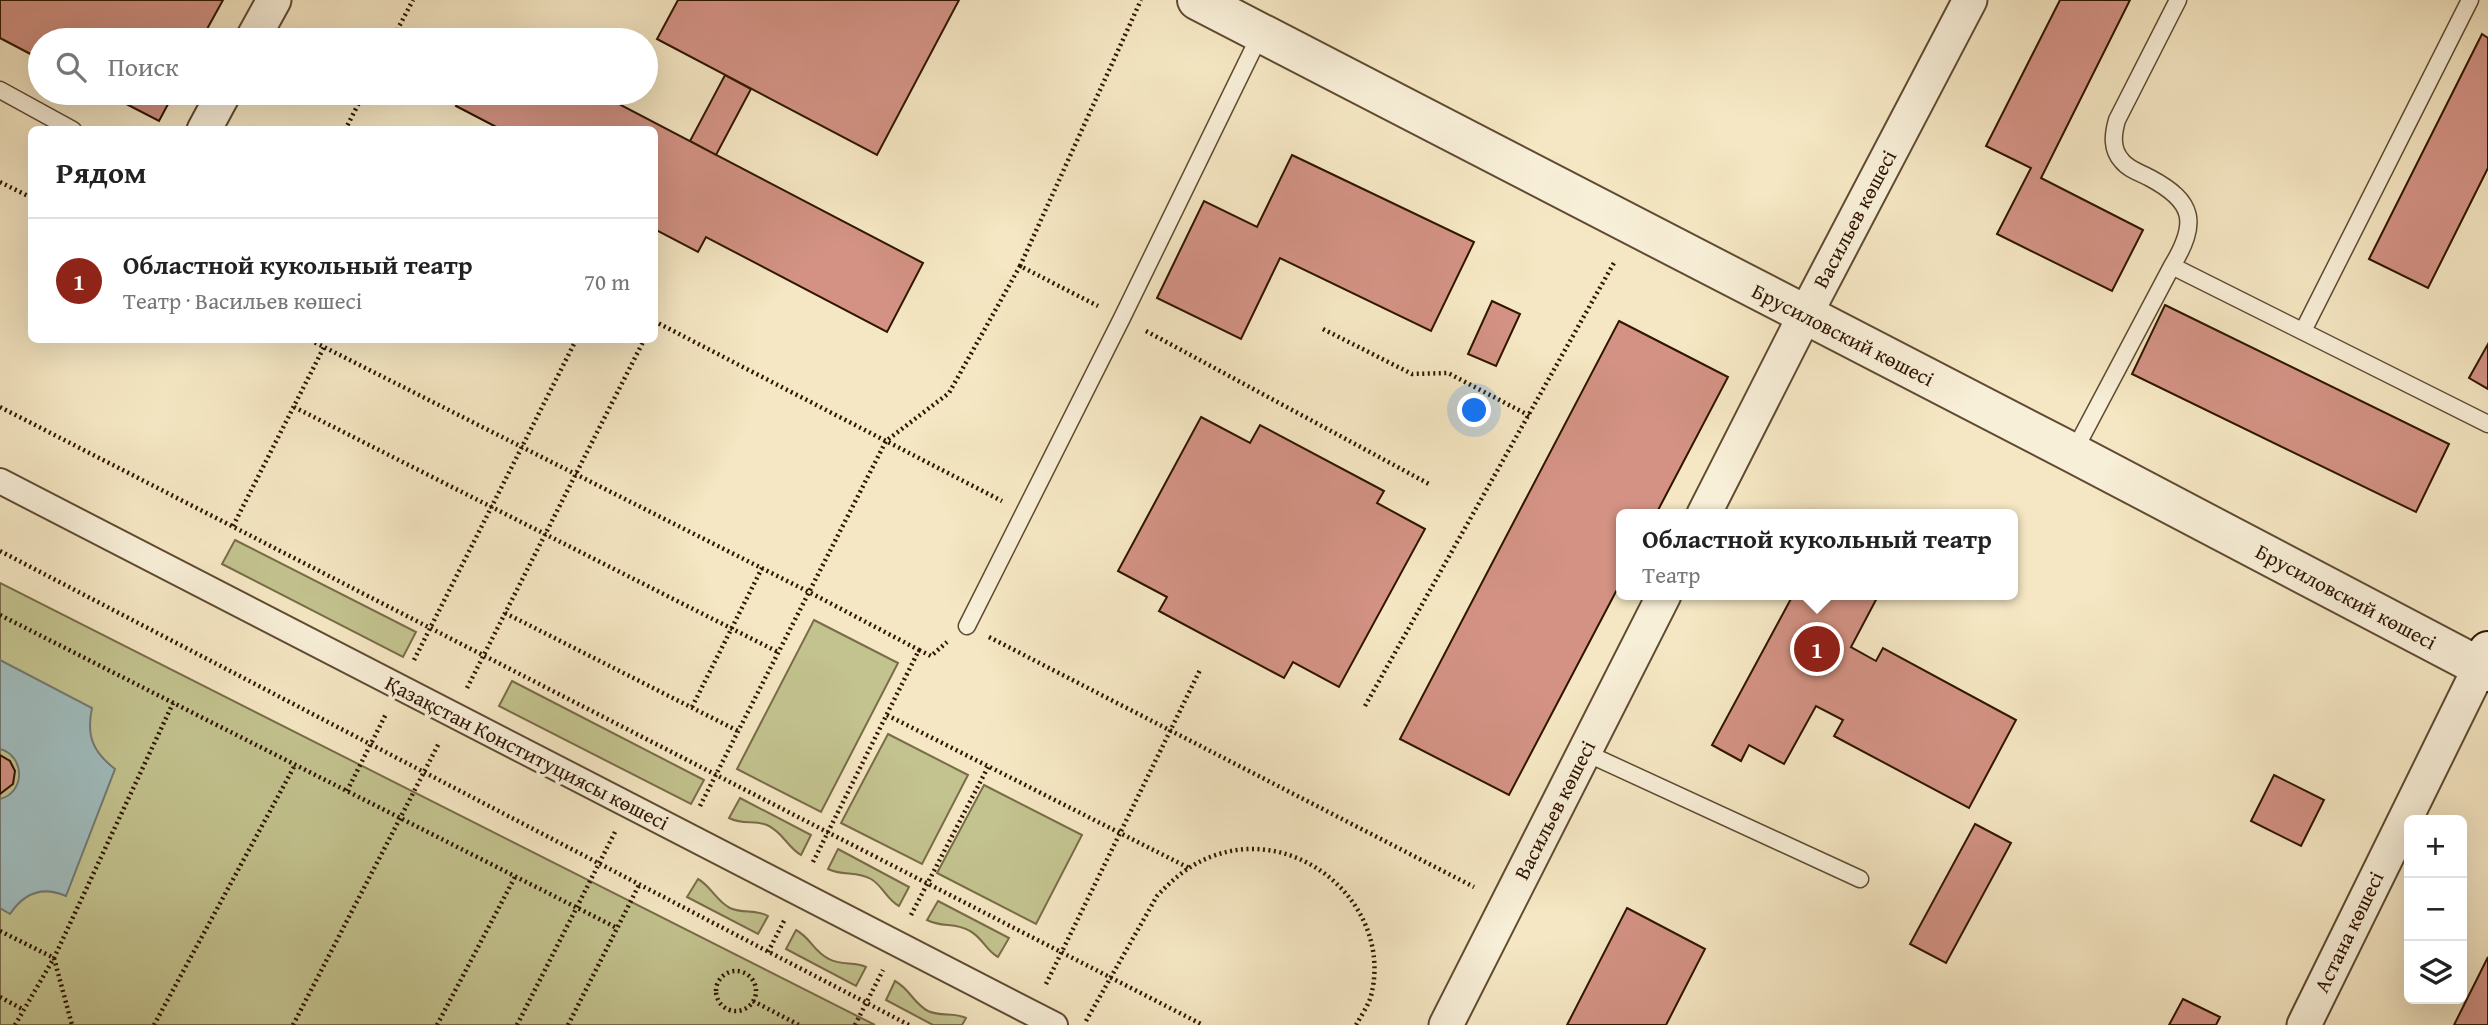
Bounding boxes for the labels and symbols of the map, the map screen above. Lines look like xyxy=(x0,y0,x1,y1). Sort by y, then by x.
street label: Васильев көшесі xyxy=(1805,144,1904,293)
street label: Брусиловский көшесі xyxy=(1747,275,1940,394)
your location xyxy=(1457,393,1491,427)
street label: Брусиловский көшесі xyxy=(2250,536,2442,657)
pin: 1 xyxy=(1794,623,1840,675)
street label: Қазақстан Конституциясы көшесі xyxy=(380,667,675,838)
street label: Васильев көшесі xyxy=(1506,735,1603,885)
street label: Астана көшесі xyxy=(2306,866,2391,998)

